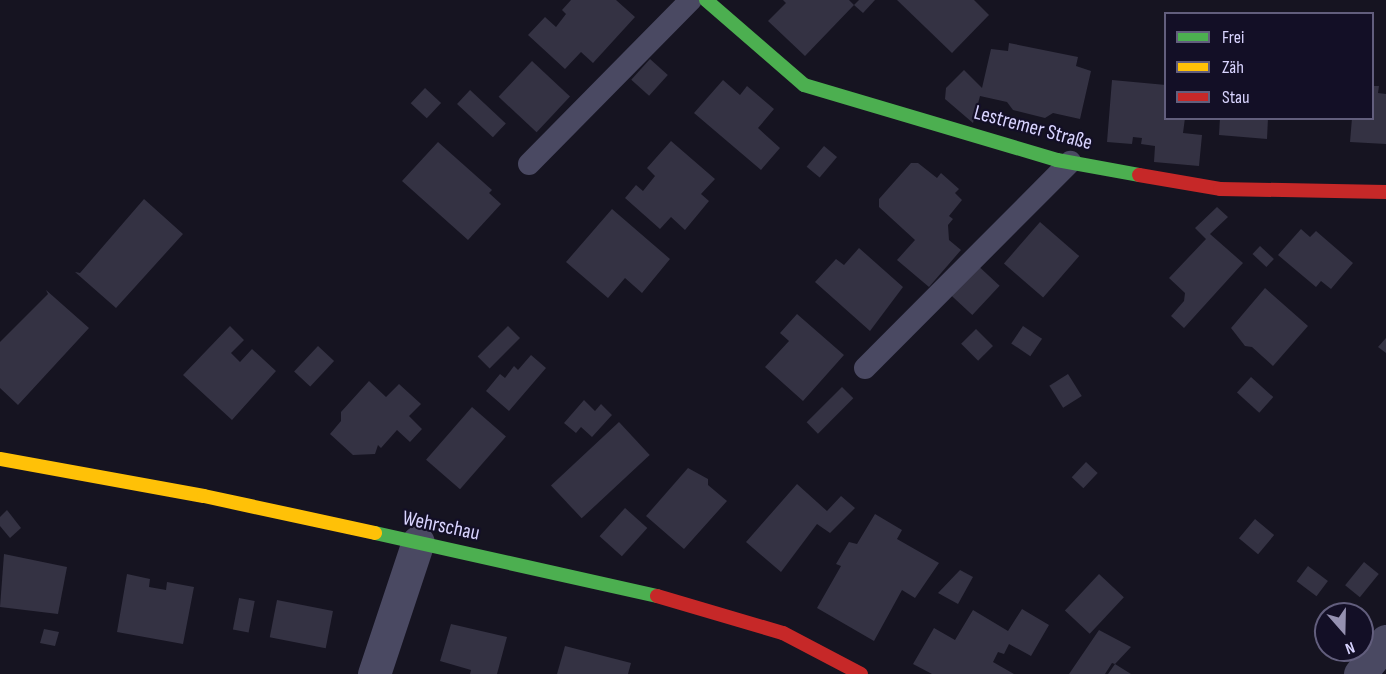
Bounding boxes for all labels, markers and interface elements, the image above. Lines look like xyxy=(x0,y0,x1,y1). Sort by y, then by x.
legend xyxy=(1164,12,1374,120)
text: Frei xyxy=(1222,27,1244,48)
text: Zäh xyxy=(1222,57,1244,78)
text: Stau xyxy=(1222,87,1250,108)
street label: Lestremer Straße xyxy=(971,100,1095,156)
street label: Wehrschau xyxy=(400,506,482,546)
north arrow xyxy=(1314,602,1374,662)
text: N xyxy=(1342,637,1357,658)

